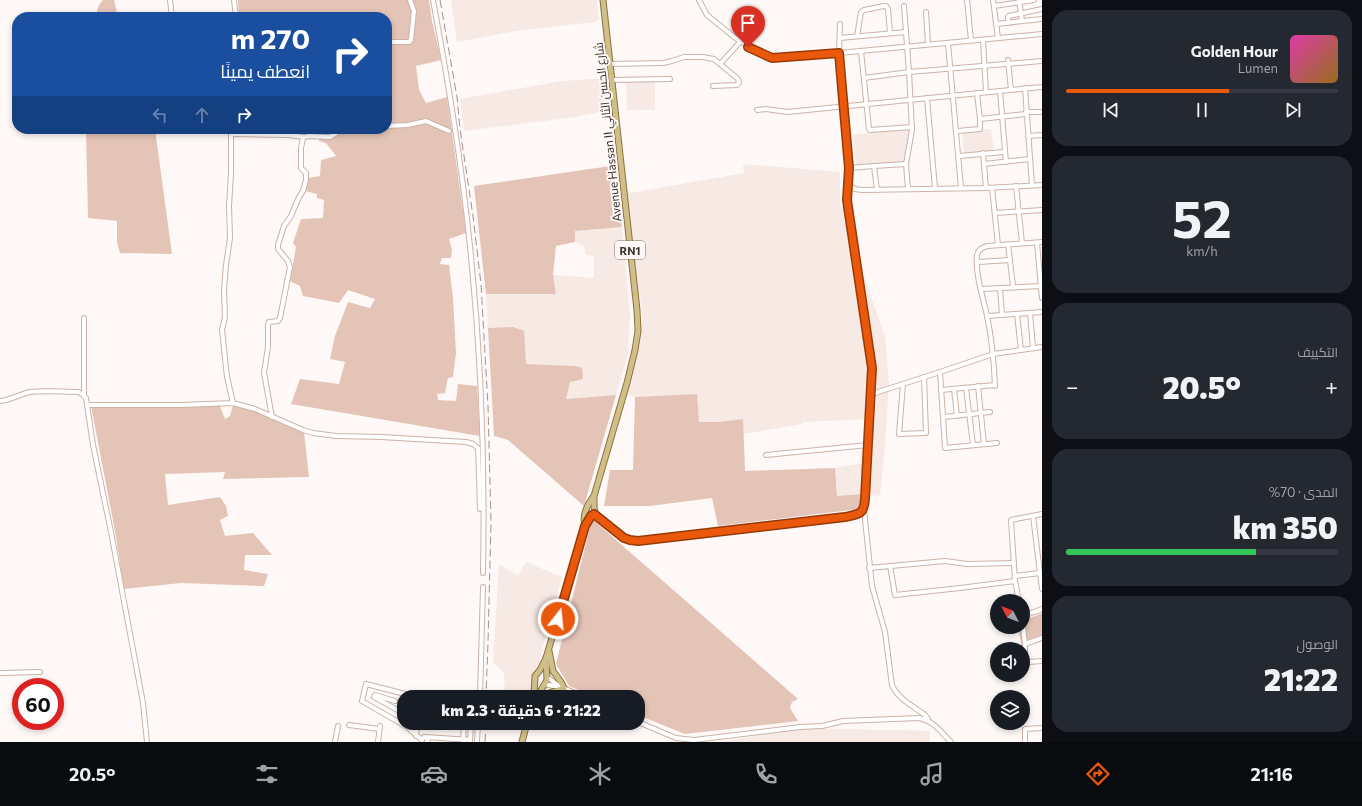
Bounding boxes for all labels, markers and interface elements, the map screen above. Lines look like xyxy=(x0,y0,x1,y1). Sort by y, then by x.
pin xyxy=(731,6,765,47)
icon: arrive xyxy=(737,12,759,34)
text: 270 m xyxy=(231,21,310,55)
icon: right xyxy=(324,28,376,80)
street label: Avenue Hassan II شارع الحسن الثاني xyxy=(591,41,627,222)
text: Golden Hour xyxy=(1191,42,1278,60)
text: انعطف يمينًا xyxy=(220,60,310,82)
text: Lumen xyxy=(1238,60,1278,76)
icon: previous xyxy=(1100,99,1122,121)
icon: pause xyxy=(1191,99,1213,121)
icon: next xyxy=(1282,99,1304,121)
icon: left xyxy=(149,104,171,126)
icon: ahead xyxy=(191,104,213,126)
icon: right xyxy=(233,104,255,126)
text: 52 xyxy=(1172,185,1232,249)
road number: RN1 xyxy=(615,241,645,259)
text: km/h xyxy=(1186,243,1218,259)
text: التكييف xyxy=(1297,344,1338,360)
text: 20.5° xyxy=(1162,368,1241,405)
text: − xyxy=(1066,373,1079,400)
text: + xyxy=(1325,373,1338,400)
text: المدى · 70% xyxy=(1269,484,1338,500)
text: 350 km xyxy=(1233,508,1338,545)
north arrow xyxy=(990,594,1030,634)
map controls xyxy=(990,594,1030,730)
position arrow xyxy=(537,598,579,640)
text: الوصول xyxy=(1297,636,1338,652)
button: sound xyxy=(990,642,1030,682)
text: 21:22 xyxy=(1264,660,1338,697)
speed limit sign: 60 xyxy=(12,678,64,730)
button: layers xyxy=(990,690,1030,730)
text: 21:22 · 6 دقيقة · 2.3 km xyxy=(441,701,601,719)
icon: filters xyxy=(253,760,281,788)
icon: car xyxy=(420,760,448,788)
icon: climate xyxy=(586,760,614,788)
icon: phone xyxy=(752,760,780,788)
icon: music xyxy=(918,760,946,788)
icon: directions xyxy=(1084,760,1112,788)
text: 20.5° xyxy=(69,763,115,785)
text: 21:16 xyxy=(1251,763,1293,785)

